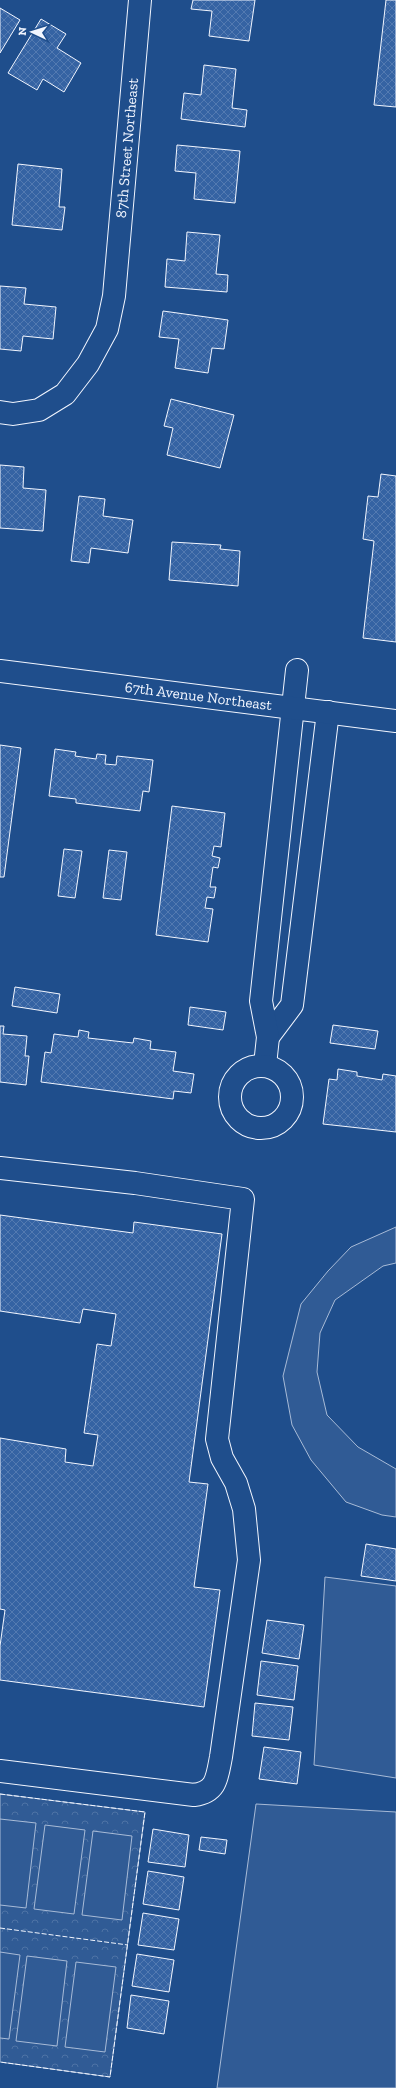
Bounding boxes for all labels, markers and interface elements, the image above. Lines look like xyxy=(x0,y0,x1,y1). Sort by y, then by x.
north arrow xyxy=(12,12,52,52)
text: N xyxy=(16,26,29,36)
street label: 87th Street Northeast xyxy=(112,77,142,219)
street label: 67th Avenue Northeast xyxy=(124,678,273,714)

